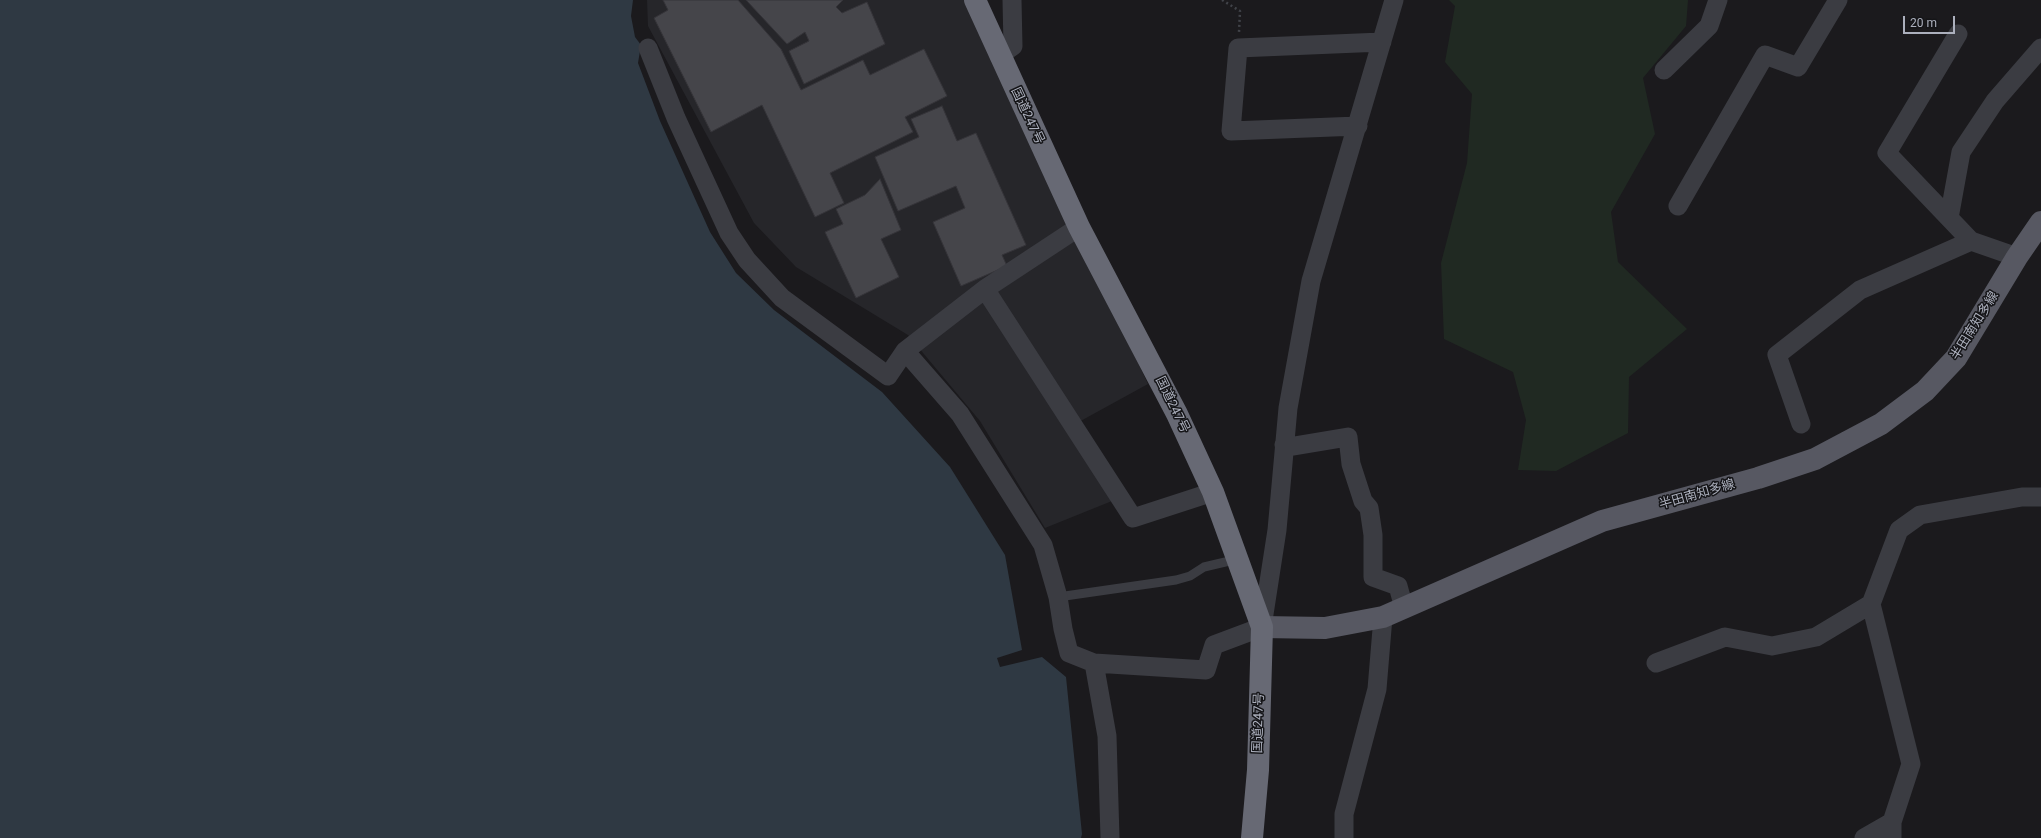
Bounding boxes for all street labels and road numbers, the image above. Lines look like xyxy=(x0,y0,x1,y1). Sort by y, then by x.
street label: 国道247号 xyxy=(1007,85,1047,147)
street label: 半田南知多線 xyxy=(1948,289,2002,363)
street label: 国道247号 xyxy=(1152,374,1192,436)
street label: 半田南知多線 xyxy=(1657,477,1737,513)
street label: 国道247号 xyxy=(1250,692,1268,754)

